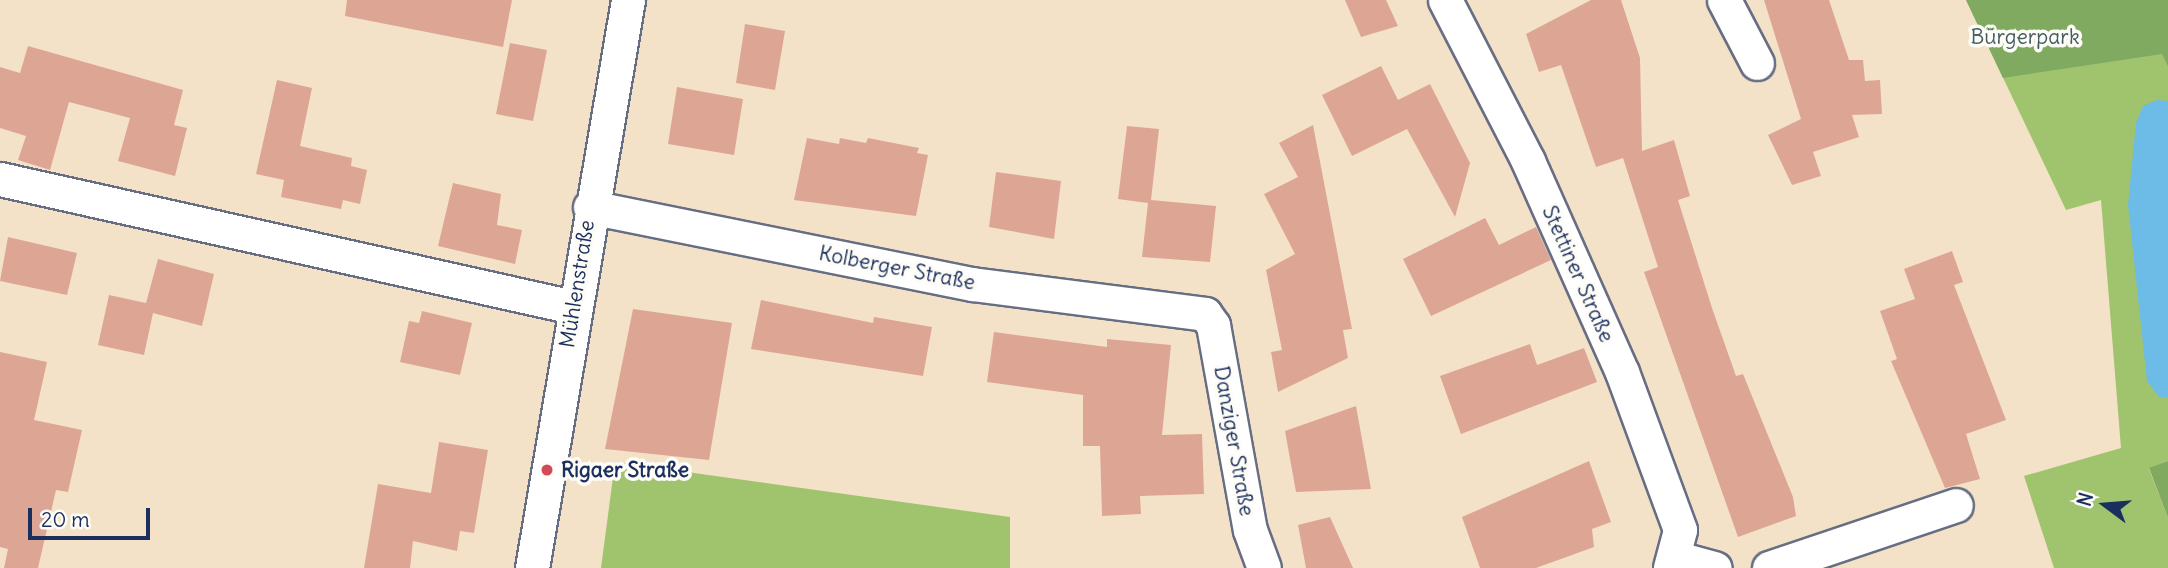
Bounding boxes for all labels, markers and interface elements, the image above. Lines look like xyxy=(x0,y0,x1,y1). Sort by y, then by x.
park label: Bürgerpark xyxy=(1970,24,2080,50)
street label: Stettiner Straße xyxy=(1537,202,1619,346)
street label: Mühlenstraße xyxy=(554,218,600,350)
street label: Kolberger Straße xyxy=(817,241,977,295)
street label: Danziger Straße xyxy=(1208,364,1260,518)
place label: Rigaer Straße xyxy=(561,457,689,483)
marker: Rigaer Straße xyxy=(539,462,555,478)
north arrow xyxy=(2070,470,2140,540)
text: N xyxy=(2071,490,2098,509)
scale bar xyxy=(32,494,154,538)
text: 20 m xyxy=(41,506,90,533)

